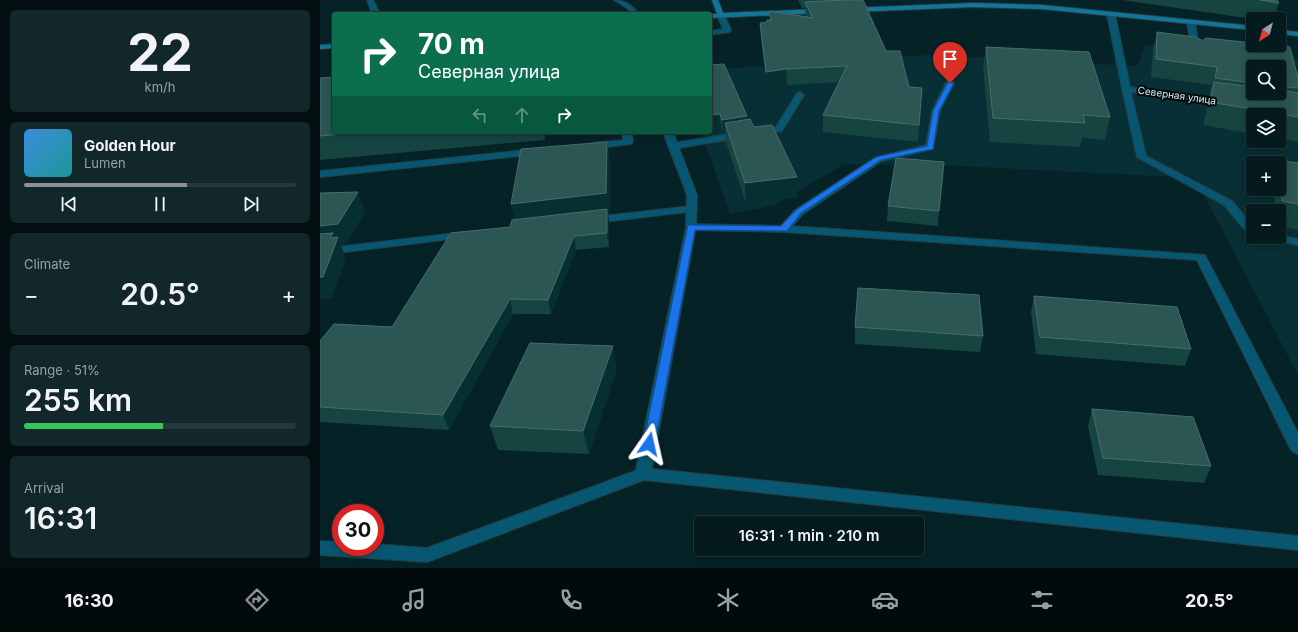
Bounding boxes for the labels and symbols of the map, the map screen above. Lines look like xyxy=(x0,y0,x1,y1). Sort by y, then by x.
north arrow xyxy=(1246,12,1286,52)
pin xyxy=(933,42,967,83)
street label: Северная улица xyxy=(1137,84,1217,106)
position arrow xyxy=(628,423,670,465)
speed limit sign: 30 xyxy=(332,504,384,556)

